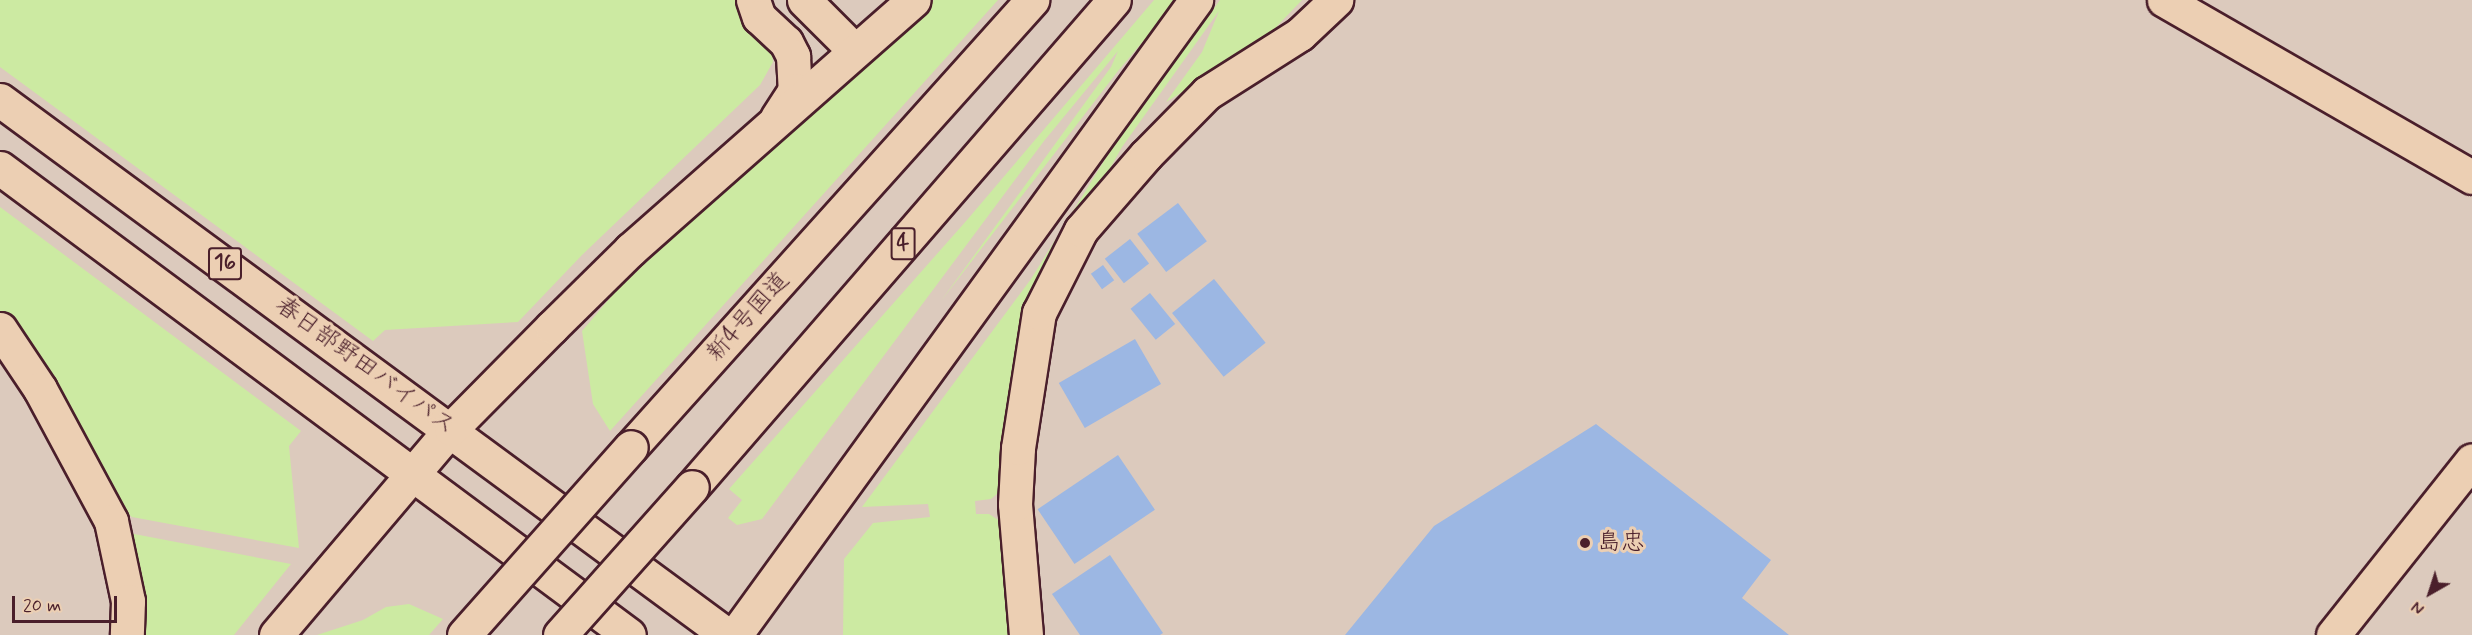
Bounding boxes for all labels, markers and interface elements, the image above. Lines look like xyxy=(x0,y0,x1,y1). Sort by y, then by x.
road number: 4 xyxy=(890,225,916,263)
road number: 16 xyxy=(207,245,243,283)
street label: 新4号国道 xyxy=(701,267,795,367)
street label: 春日部野田バイパス xyxy=(269,291,461,441)
place label: 島忠 xyxy=(1597,529,1645,557)
marker: 島忠 xyxy=(1578,536,1592,550)
north arrow xyxy=(2400,563,2460,623)
scale bar xyxy=(15,584,120,622)
text: 20 m xyxy=(23,594,61,618)
text: N xyxy=(2408,596,2429,619)

